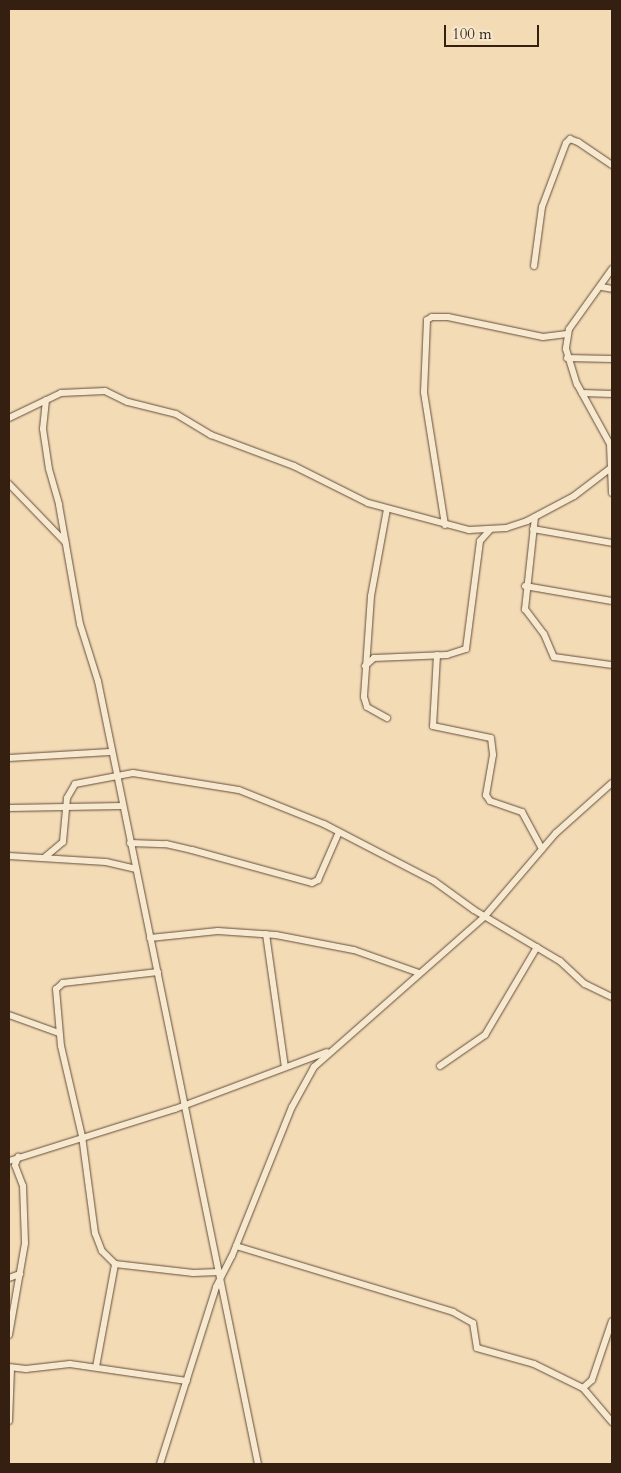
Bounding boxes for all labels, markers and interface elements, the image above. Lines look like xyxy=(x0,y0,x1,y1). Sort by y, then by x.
scale bar xyxy=(446,15,541,47)
text: 100 m xyxy=(452,24,492,44)

